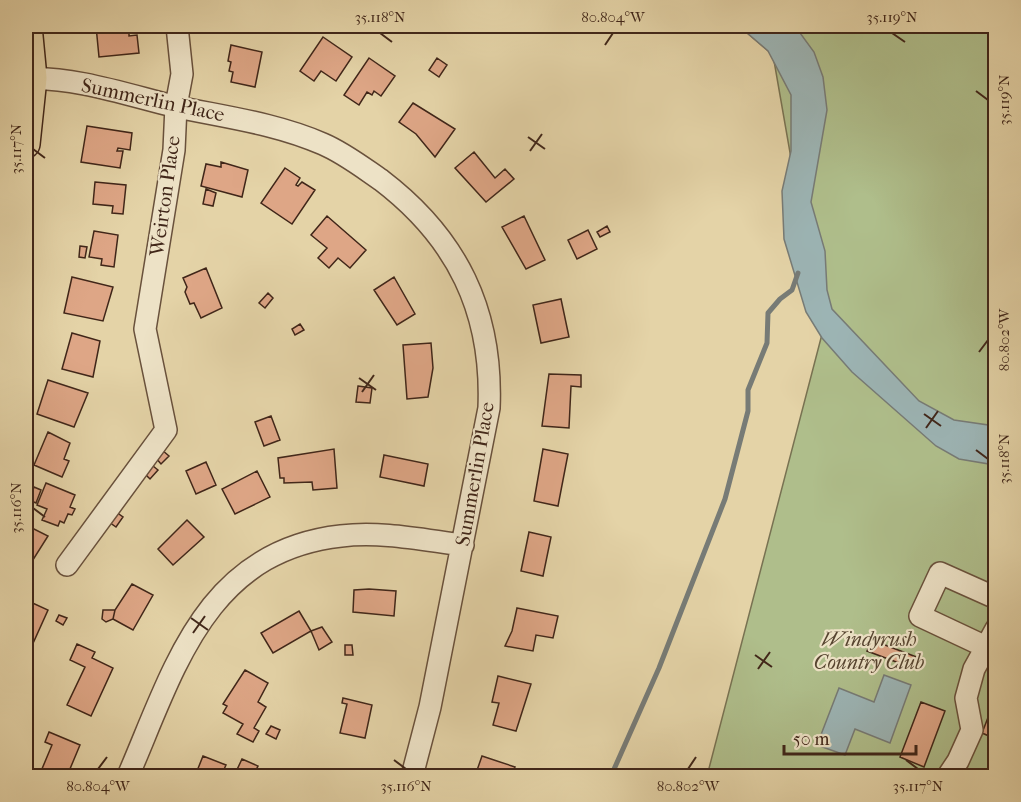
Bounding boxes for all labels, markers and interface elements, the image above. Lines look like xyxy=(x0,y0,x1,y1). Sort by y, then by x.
text: 35.118°N xyxy=(355,8,406,26)
text: 80.804°W xyxy=(581,8,646,26)
text: 35.119°N xyxy=(867,8,918,26)
street label: Summerlin Place xyxy=(79,74,227,126)
text: 35.119°N xyxy=(995,74,1013,125)
text: 35.117°N xyxy=(7,123,25,174)
street label: Weirton Place xyxy=(145,134,185,259)
text: 80.802°W xyxy=(995,308,1013,371)
street label: Summerlin Place xyxy=(451,400,499,548)
text: 35.118°N xyxy=(995,433,1013,484)
text: 35.116°N xyxy=(7,482,25,534)
park label: Windyrush Country Club xyxy=(814,628,924,674)
scale bar xyxy=(784,718,916,756)
text: 50 m xyxy=(793,729,830,750)
text: 80.804°W xyxy=(66,777,131,795)
text: 35.116°N xyxy=(380,777,432,795)
text: 80.802°W xyxy=(657,777,720,795)
text: 35.117°N xyxy=(893,777,944,795)

